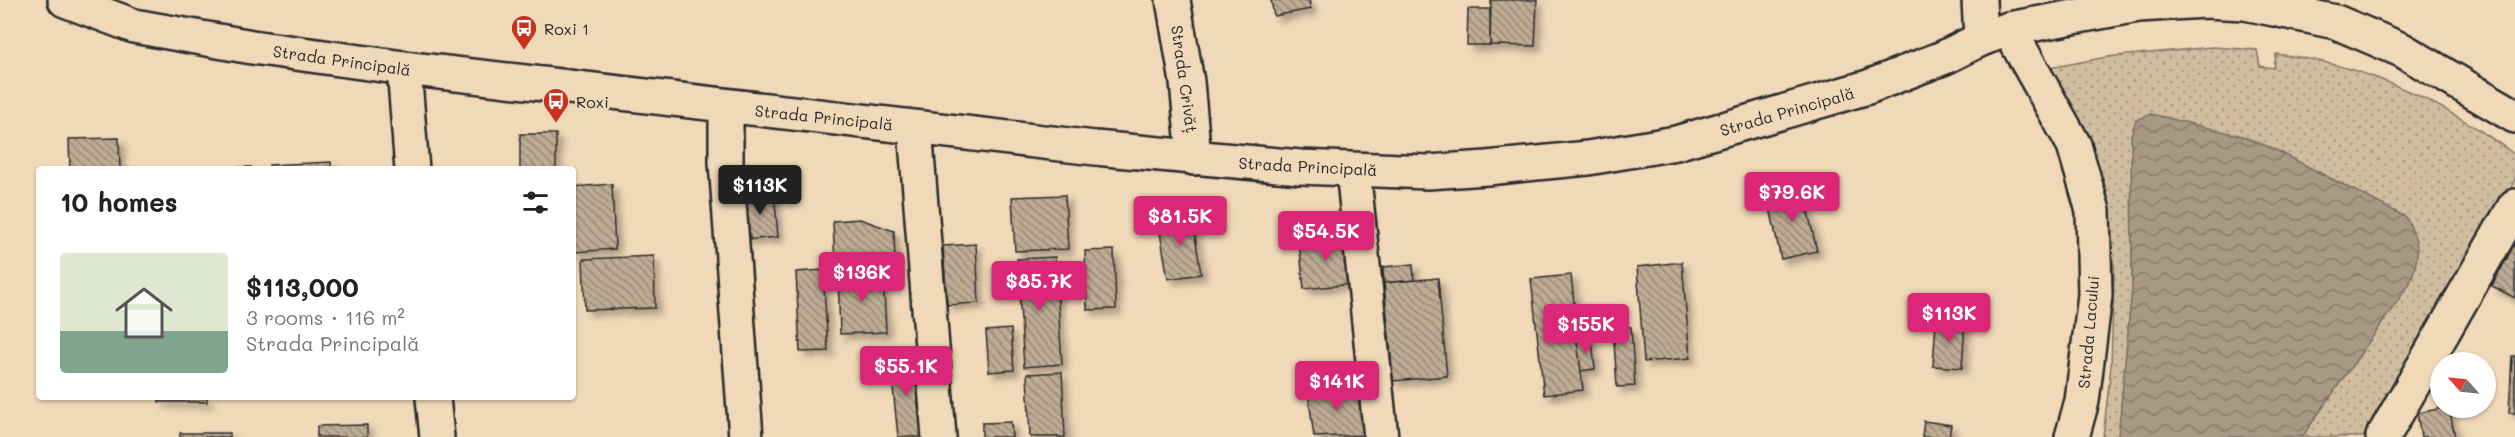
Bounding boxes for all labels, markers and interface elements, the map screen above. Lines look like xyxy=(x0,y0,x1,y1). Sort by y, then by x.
bus stop icon: Roxi 1 xyxy=(509,13,539,51)
place label: Roxi 1 xyxy=(544,18,589,39)
street label: Strada Crivăț xyxy=(1166,24,1203,134)
street label: Strada Principală xyxy=(272,40,412,80)
street label: Strada Principală xyxy=(1717,82,1857,140)
bus stop icon: Roxi xyxy=(541,86,571,124)
place label: Roxi xyxy=(576,91,609,112)
street label: Strada Principală xyxy=(754,99,894,135)
street label: Strada Principală xyxy=(1238,152,1378,180)
pin: $113K xyxy=(718,165,802,216)
text: $113K xyxy=(732,171,788,197)
pin: $79.6K xyxy=(1743,172,1841,223)
text: $79.6K xyxy=(1759,178,1825,204)
text: 10 homes xyxy=(60,185,178,219)
icon: filters xyxy=(519,186,552,219)
pin: $81.5K xyxy=(1131,196,1229,247)
text: $81.5K xyxy=(1148,202,1212,228)
pin: $54.5K xyxy=(1277,211,1375,262)
text: $54.5K xyxy=(1292,217,1360,243)
pin: $136K xyxy=(820,252,904,303)
text: $136K xyxy=(833,258,891,284)
pin: $85.7K xyxy=(990,261,1088,312)
text: $85.7K xyxy=(1006,267,1072,293)
text: $113,000 xyxy=(246,270,359,304)
street label: Strada Lacului xyxy=(2073,275,2103,389)
icon: home xyxy=(108,277,180,349)
pin: $113K xyxy=(1907,293,1991,344)
text: $113K xyxy=(1921,299,1977,325)
text: 3 rooms · 116 m² xyxy=(246,304,405,330)
pin: $155K xyxy=(1544,304,1628,355)
text: $155K xyxy=(1557,310,1615,336)
text: Strada Principală xyxy=(246,330,420,356)
pin: $55.1K xyxy=(857,346,955,397)
text: $55.1K xyxy=(874,352,938,378)
north arrow xyxy=(2430,352,2496,418)
map controls xyxy=(2430,352,2496,418)
pin: $141K xyxy=(1295,361,1379,412)
text: $141K xyxy=(1309,367,1365,393)

